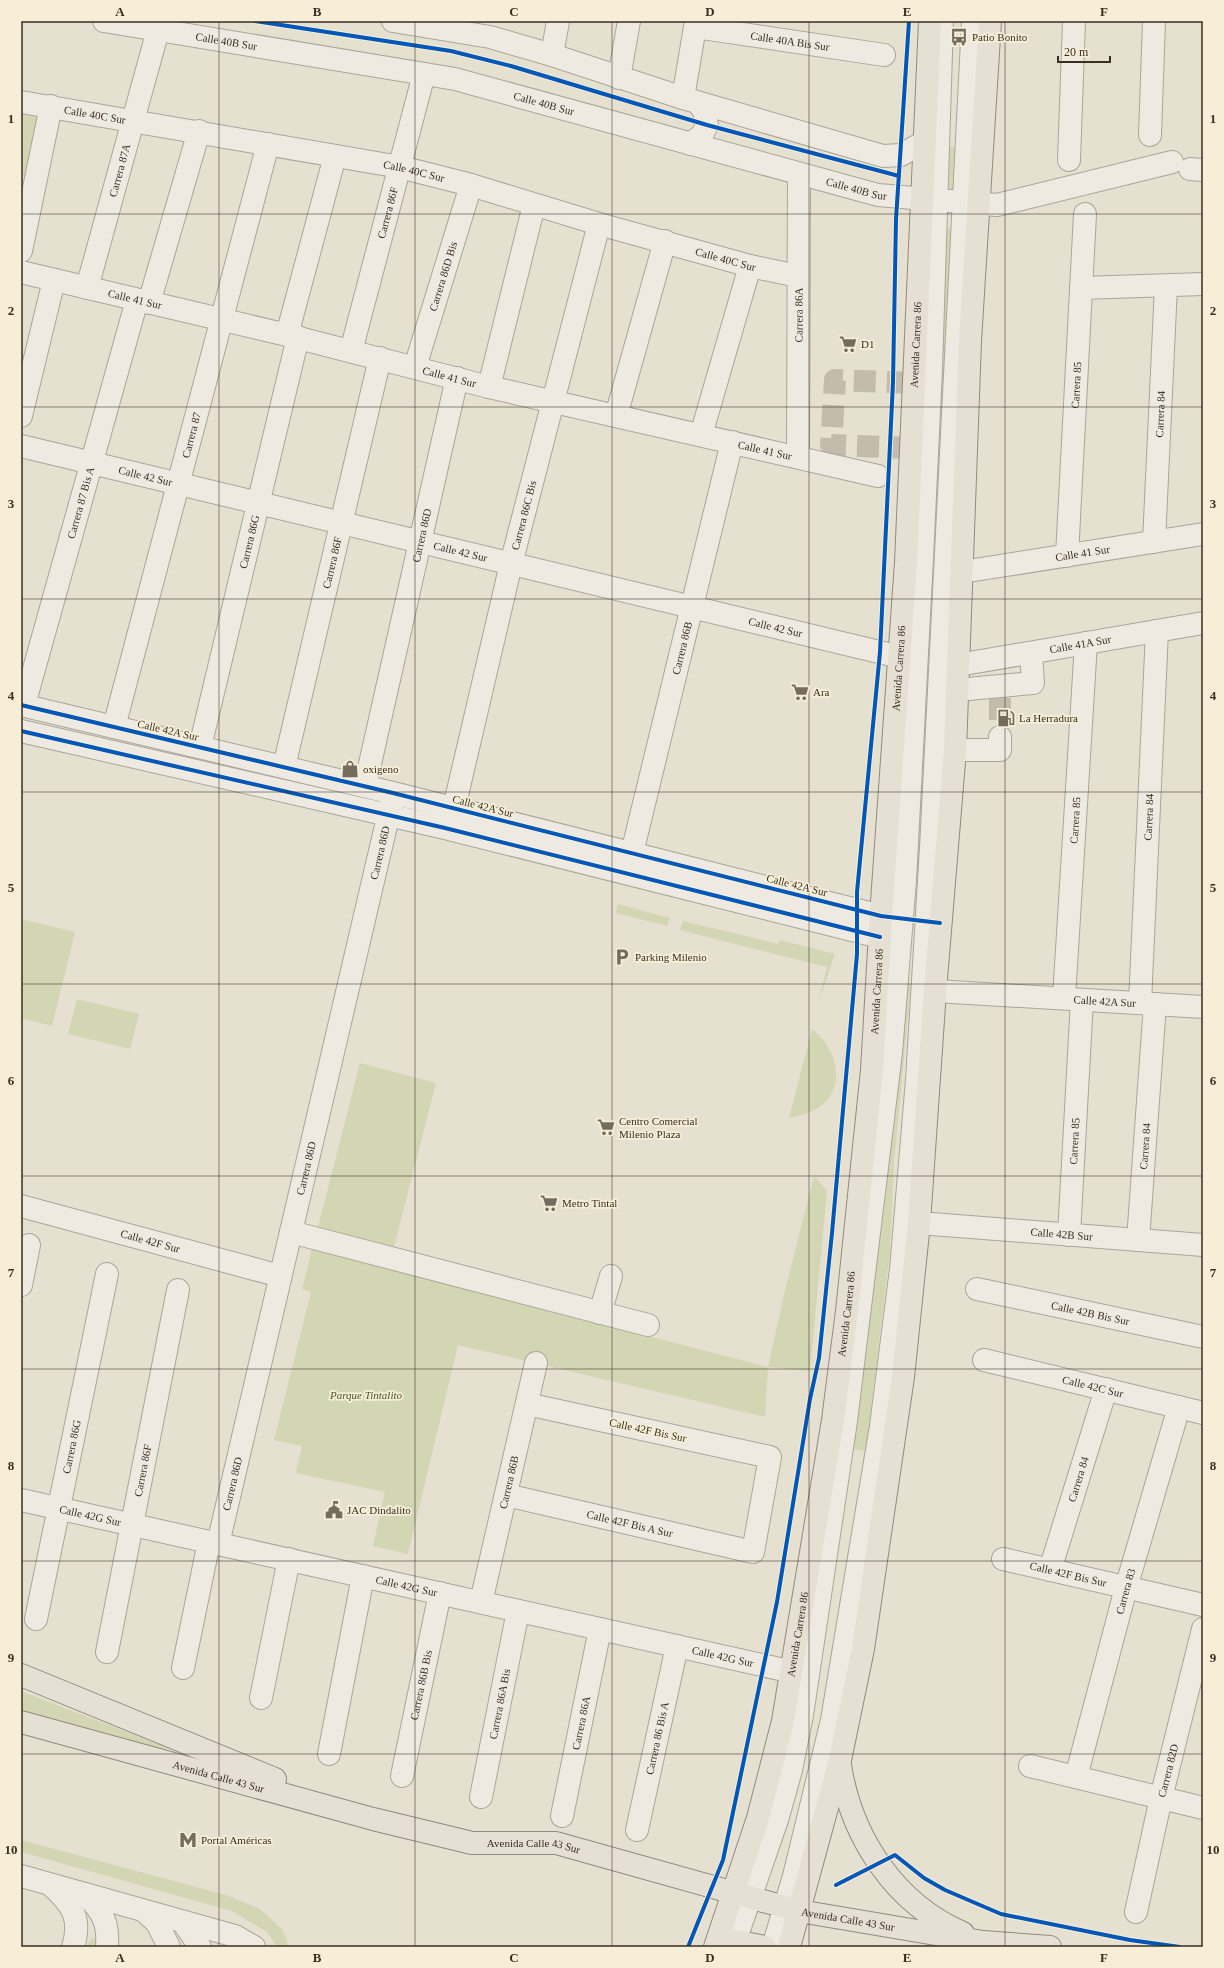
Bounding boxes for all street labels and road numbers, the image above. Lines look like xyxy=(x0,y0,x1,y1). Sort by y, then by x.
street label: Calle 40A Bis Sur xyxy=(750,29,831,53)
street label: Calle 40B Sur xyxy=(195,30,258,52)
street label: Calle 40B Sur xyxy=(512,89,576,118)
street label: Calle 40C Sur xyxy=(63,103,127,126)
street label: Carrera 87A xyxy=(106,142,132,198)
street label: Calle 40C Sur xyxy=(382,158,446,184)
street label: Calle 40B Sur xyxy=(825,175,888,202)
street label: Carrera 86F xyxy=(375,186,400,240)
street label: Carrera 86D Bis xyxy=(427,240,459,312)
street label: Calle 40C Sur xyxy=(694,245,757,273)
street label: Calle 41 Sur xyxy=(107,287,163,311)
street label: Carrera 86A xyxy=(792,288,805,342)
street label: Avenida Carrera 86 xyxy=(908,301,924,388)
street label: Carrera 85 xyxy=(1069,361,1083,409)
street label: Calle 41 Sur xyxy=(421,364,478,390)
street label: Carrera 84 xyxy=(1153,390,1167,438)
street label: Carrera 87 xyxy=(179,410,203,459)
street label: Calle 41 Sur xyxy=(737,438,793,462)
street label: Calle 42 Sur xyxy=(117,464,174,488)
street label: Carrera 87 Bis A xyxy=(65,465,96,540)
street label: Carrera 86C Bis xyxy=(509,479,538,551)
street label: Carrera 86D xyxy=(410,507,433,563)
street label: Carrera 86G xyxy=(237,514,261,570)
street label: Carrera 86F xyxy=(320,535,344,590)
street label: Calle 42 Sur xyxy=(432,539,489,564)
street label: Calle 41 Sur xyxy=(1054,543,1111,563)
street label: Calle 42 Sur xyxy=(747,615,804,639)
street label: Carrera 86B xyxy=(670,620,694,676)
street label: Avenida Carrera 86 xyxy=(889,625,908,712)
street label: Calle 41A Sur xyxy=(1048,633,1112,655)
street label: Calle 42A Sur xyxy=(136,717,200,743)
street label: Calle 42A Sur xyxy=(451,793,515,819)
street label: Carrera 84 xyxy=(1141,793,1156,841)
street label: Carrera 85 xyxy=(1068,796,1082,844)
street label: Carrera 86D xyxy=(368,825,392,881)
street label: Calle 42A Sur xyxy=(765,872,829,898)
street label: Avenida Carrera 86 xyxy=(868,948,885,1035)
street label: Calle 42A Sur xyxy=(1073,993,1137,1009)
street label: Carrera 85 xyxy=(1067,1117,1082,1165)
street label: Carrera 84 xyxy=(1137,1122,1152,1170)
street label: Carrera 86D xyxy=(294,1140,318,1196)
street label: Calle 42B Sur xyxy=(1030,1226,1093,1242)
street label: Calle 42F Sur xyxy=(119,1227,182,1255)
street label: Avenida Carrera 86 xyxy=(835,1270,857,1358)
street label: Calle 42B Bis Sur xyxy=(1050,1299,1131,1327)
street label: Calle 42C Sur xyxy=(1061,1373,1125,1400)
street label: Calle 42F Bis Sur xyxy=(608,1416,688,1444)
street label: Carrera 86G xyxy=(60,1419,83,1475)
street label: Carrera 86F xyxy=(132,1443,154,1498)
street label: Carrera 86B xyxy=(497,1454,521,1510)
street label: Carrera 84 xyxy=(1065,1455,1091,1503)
street label: Carrera 86D xyxy=(220,1456,244,1512)
street label: Calle 42G Sur xyxy=(58,1503,123,1528)
street label: Calle 42F Bis A Sur xyxy=(585,1508,674,1539)
street label: Calle 42F Bis Sur xyxy=(1029,1559,1108,1589)
street label: Carrera 83 xyxy=(1113,1567,1137,1616)
street label: Calle 42G Sur xyxy=(374,1573,439,1599)
street label: Avenida Carrera 86 xyxy=(784,1590,810,1678)
street label: Calle 42G Sur xyxy=(691,1644,755,1669)
street label: Carrera 86B Bis xyxy=(408,1649,434,1721)
street label: Carrera 86A Bis xyxy=(487,1668,512,1740)
street label: Carrera 86A xyxy=(570,1695,592,1751)
street label: Carrera 86 Bis A xyxy=(643,1701,671,1776)
street label: Carrera 82D xyxy=(1155,1742,1180,1799)
street label: Avenida Calle 43 Sur xyxy=(172,1758,266,1795)
street label: Avenida Calle 43 Sur xyxy=(487,1837,582,1856)
street label: Avenida Calle 43 Sur xyxy=(801,1906,896,1933)

